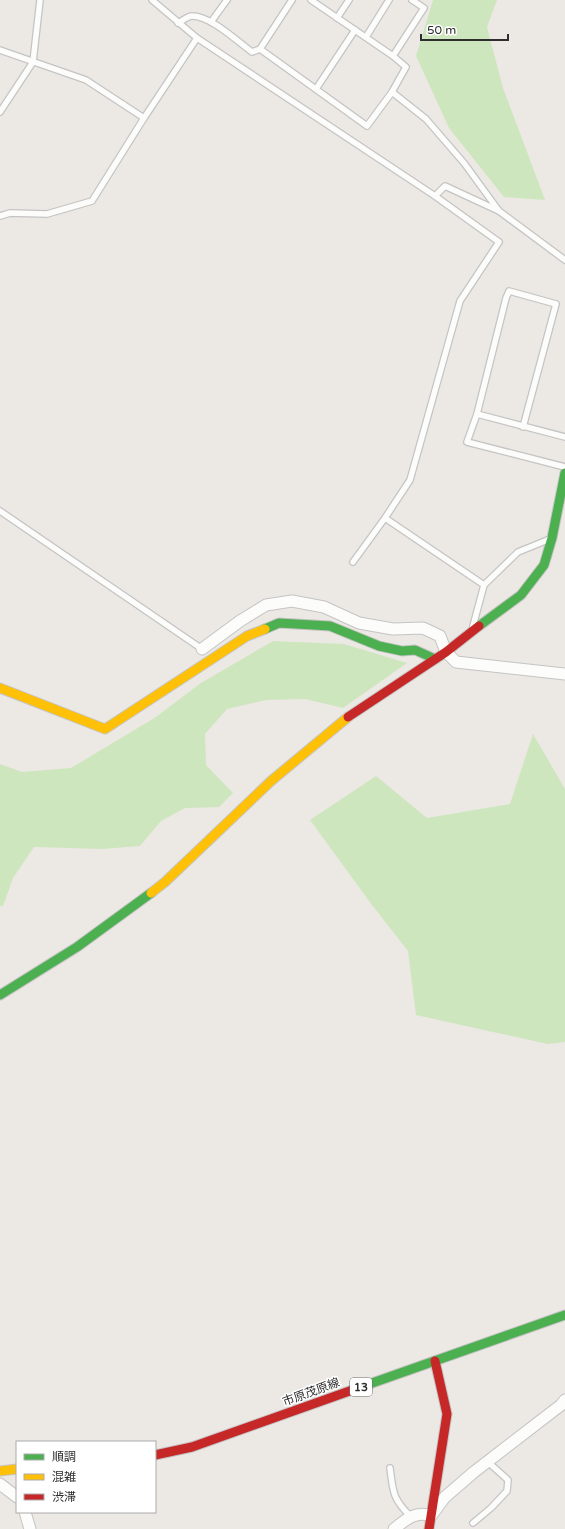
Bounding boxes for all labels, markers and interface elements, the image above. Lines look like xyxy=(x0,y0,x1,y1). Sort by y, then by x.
scale bar xyxy=(421,16,508,42)
text: 50 m xyxy=(427,23,456,37)
street label: 市原茂原線 xyxy=(280,1375,342,1409)
road number: 13 xyxy=(350,1378,372,1396)
legend xyxy=(16,1441,156,1513)
text: 順調 xyxy=(52,1450,76,1464)
text: 混雑 xyxy=(52,1470,76,1484)
text: 渋滞 xyxy=(52,1490,76,1504)

